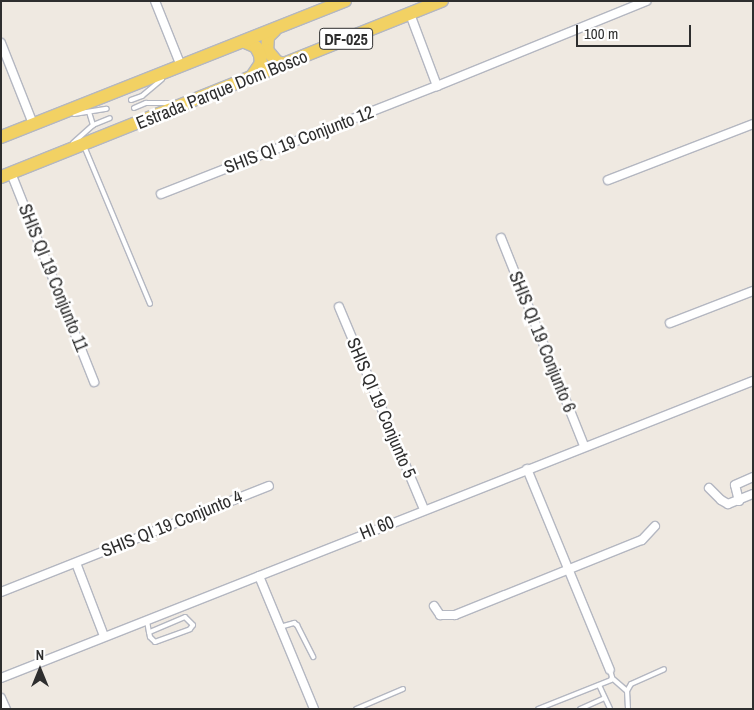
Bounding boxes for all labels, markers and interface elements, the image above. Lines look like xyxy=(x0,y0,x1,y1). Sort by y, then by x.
scale bar xyxy=(579,15,694,47)
text: 100 m xyxy=(584,23,618,44)
road number: DF-025 xyxy=(318,26,374,52)
street label: Estrada Parque Dom Bosco xyxy=(133,46,311,134)
street label: SHIS QI 19 Conjunto 12 xyxy=(221,102,377,178)
street label: SHIS QI 19 Conjunto 11 xyxy=(14,201,92,355)
street label: SHIS QI 19 Conjunto 6 xyxy=(504,268,580,416)
street label: SHIS QI 19 Conjunto 5 xyxy=(342,335,420,481)
street label: SHIS QI 19 Conjunto 4 xyxy=(98,486,246,562)
street label: HI 60 xyxy=(357,511,397,545)
north arrow xyxy=(15,645,65,695)
text: N xyxy=(36,646,44,664)

